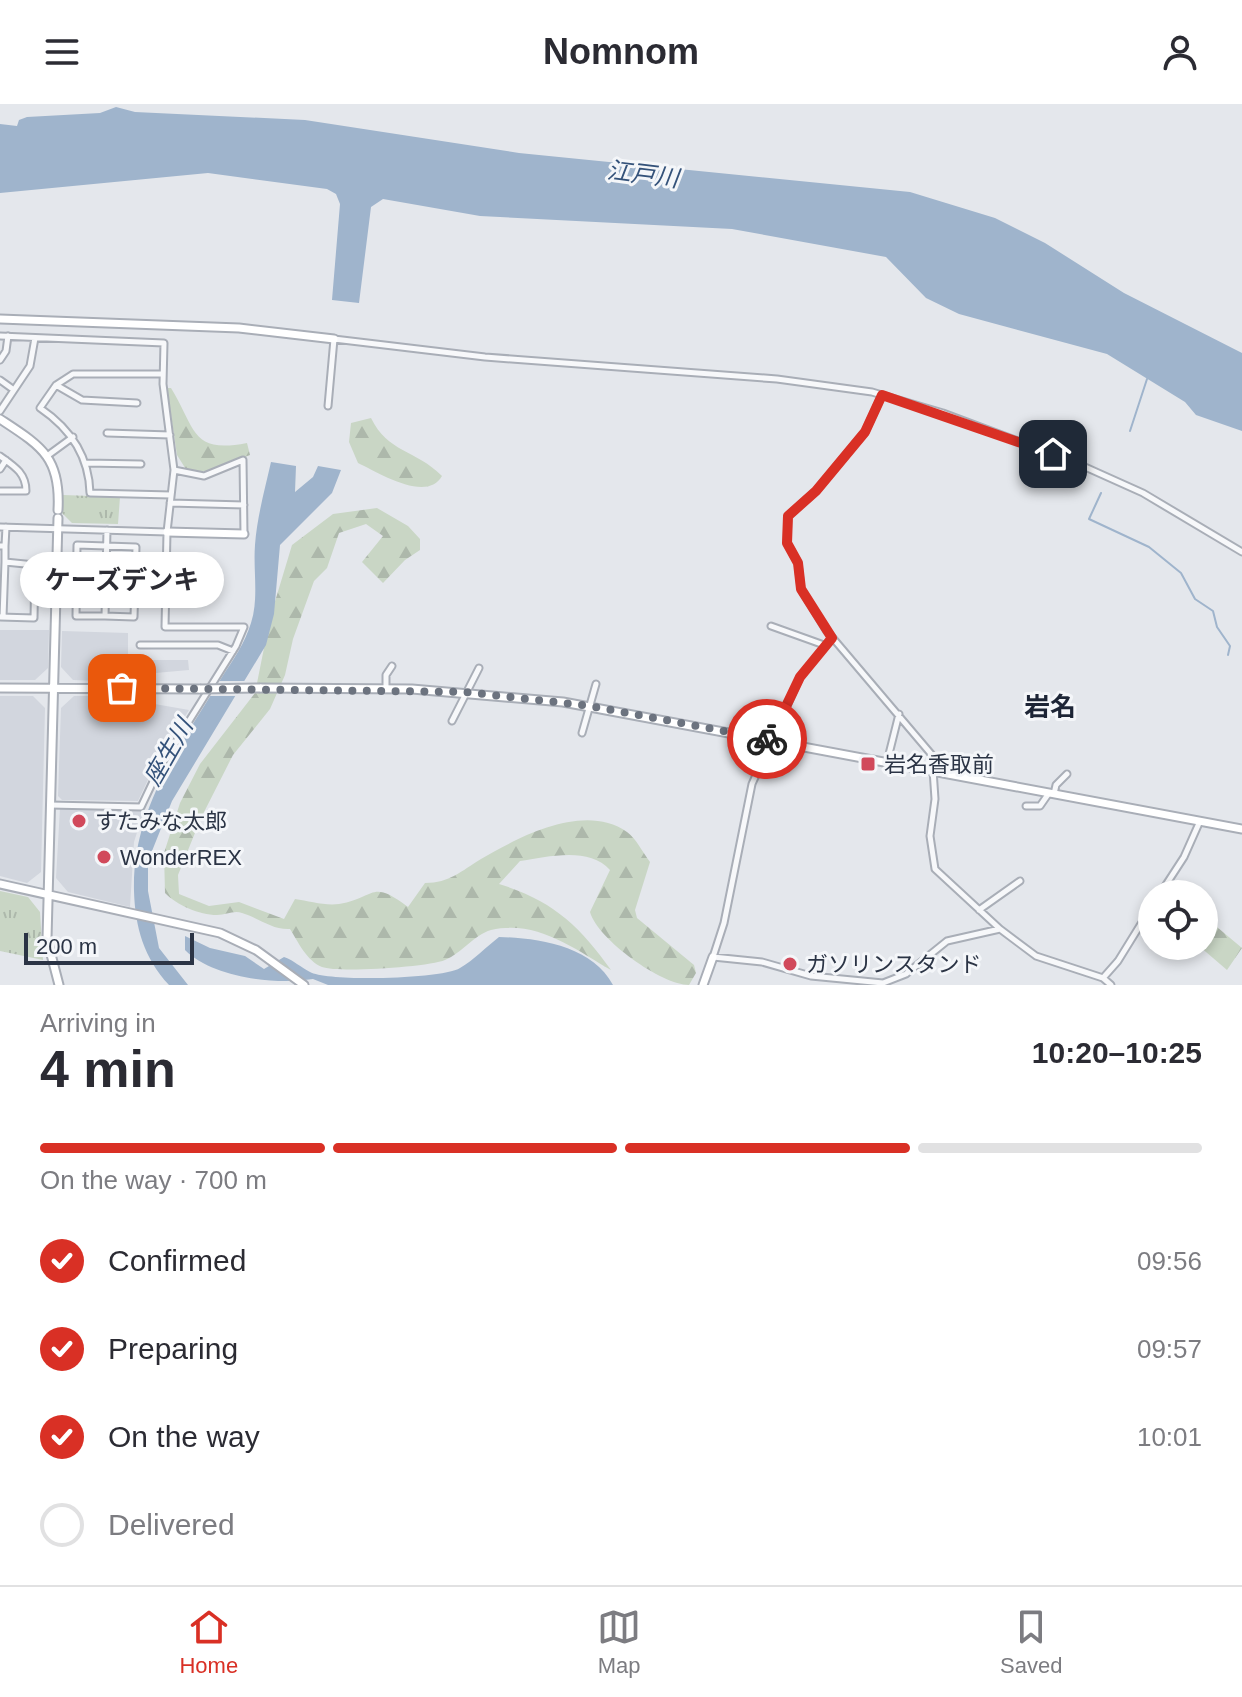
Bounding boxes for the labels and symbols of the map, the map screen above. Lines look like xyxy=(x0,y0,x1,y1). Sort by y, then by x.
water label: 江戸川 xyxy=(606,156,683,192)
pin xyxy=(1019,420,1087,488)
callout: ケーズデンキ xyxy=(20,552,224,608)
pin xyxy=(88,654,156,722)
district label: 岩名 xyxy=(1024,692,1076,722)
courier xyxy=(727,699,807,779)
water label: 座生川 xyxy=(138,711,199,790)
place label: 岩名香取前 xyxy=(884,752,994,777)
marker: 岩名香取前 xyxy=(859,755,877,773)
place label: すたみな太郎 xyxy=(95,809,227,834)
marker: すたみな太郎 xyxy=(70,812,88,830)
place label: WonderREX xyxy=(120,845,242,870)
marker: WonderREX xyxy=(95,848,113,866)
scale bar xyxy=(24,929,194,965)
place label: ガソリンスタンド xyxy=(806,952,982,977)
marker: ガソリンスタンド xyxy=(781,955,799,973)

